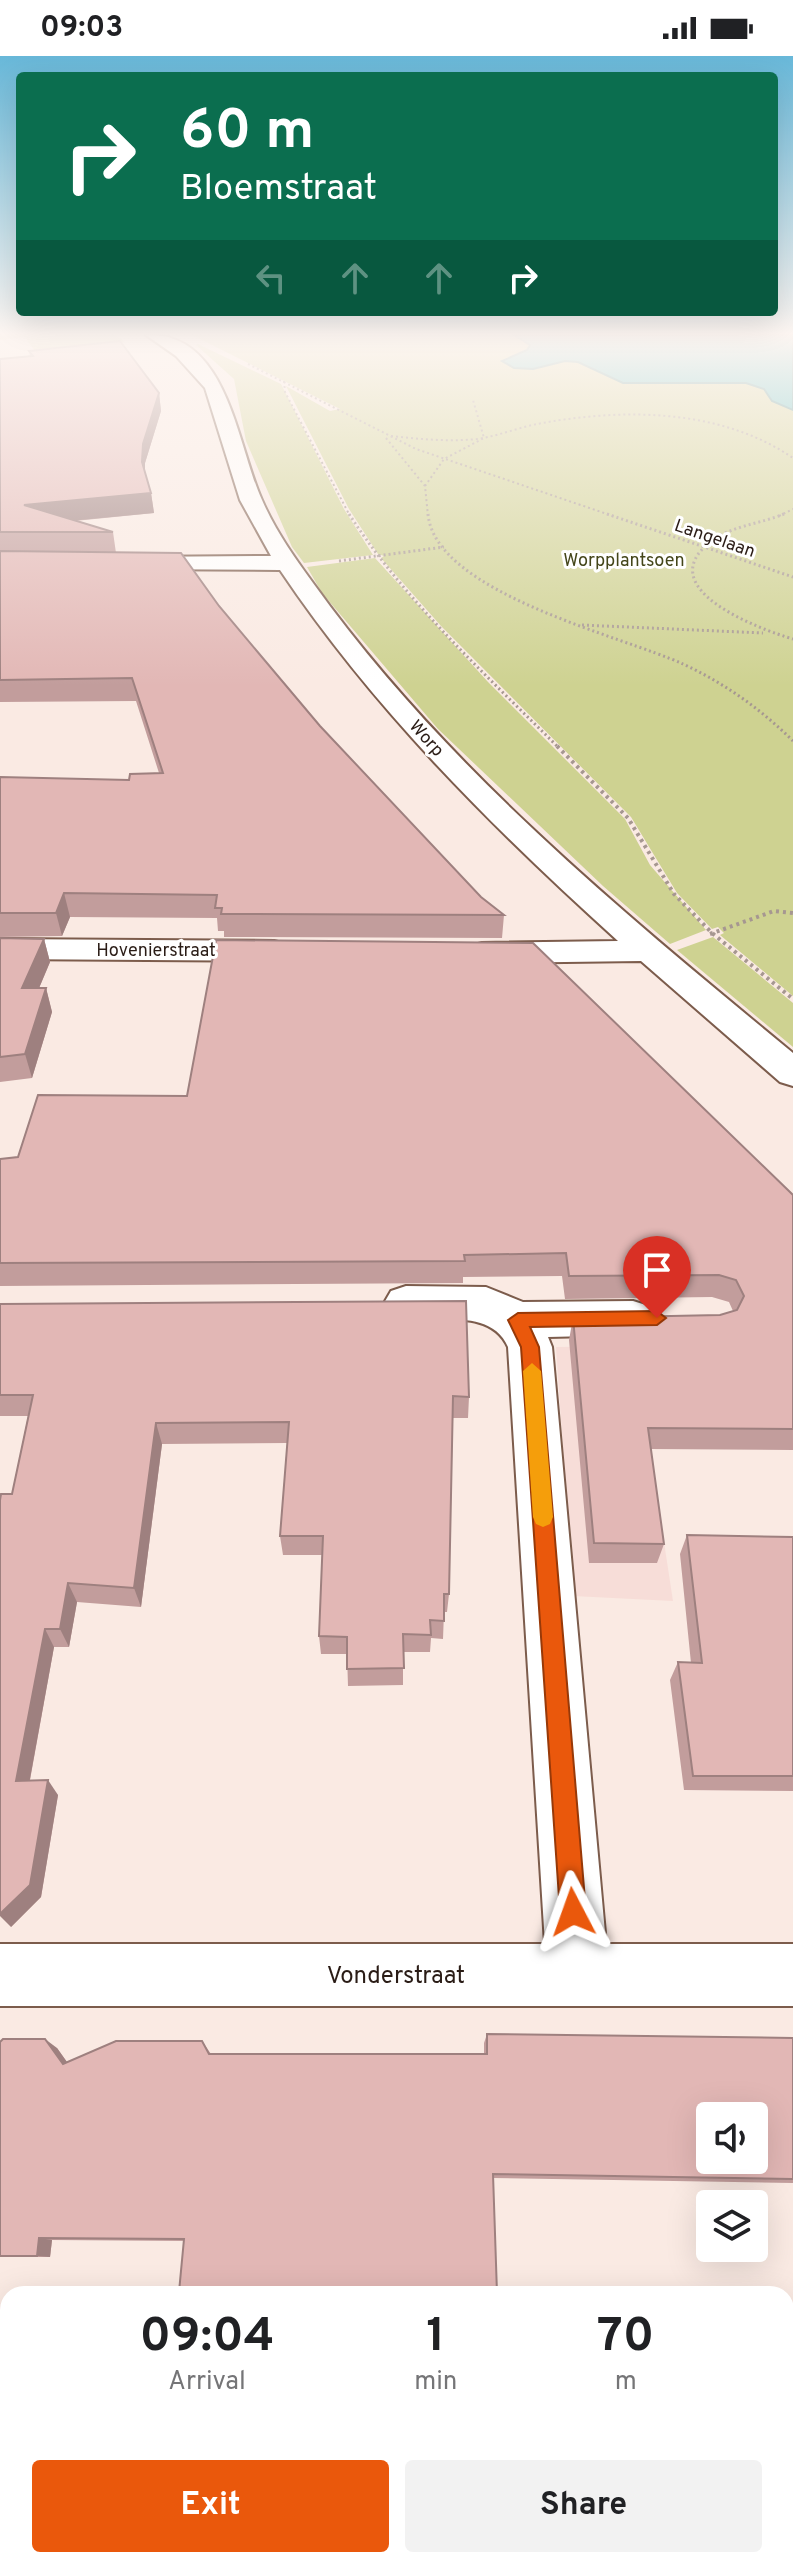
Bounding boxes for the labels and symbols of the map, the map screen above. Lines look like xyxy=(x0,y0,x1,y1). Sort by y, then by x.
street label: Langelaan xyxy=(671,515,758,564)
park label: Worpplantsoen xyxy=(563,550,685,573)
street label: Worp xyxy=(403,716,448,762)
street label: Hovenierstraat xyxy=(96,940,216,963)
pin xyxy=(623,1236,691,1318)
position arrow xyxy=(531,1870,615,1954)
street label: Vonderstraat xyxy=(327,1962,465,1992)

